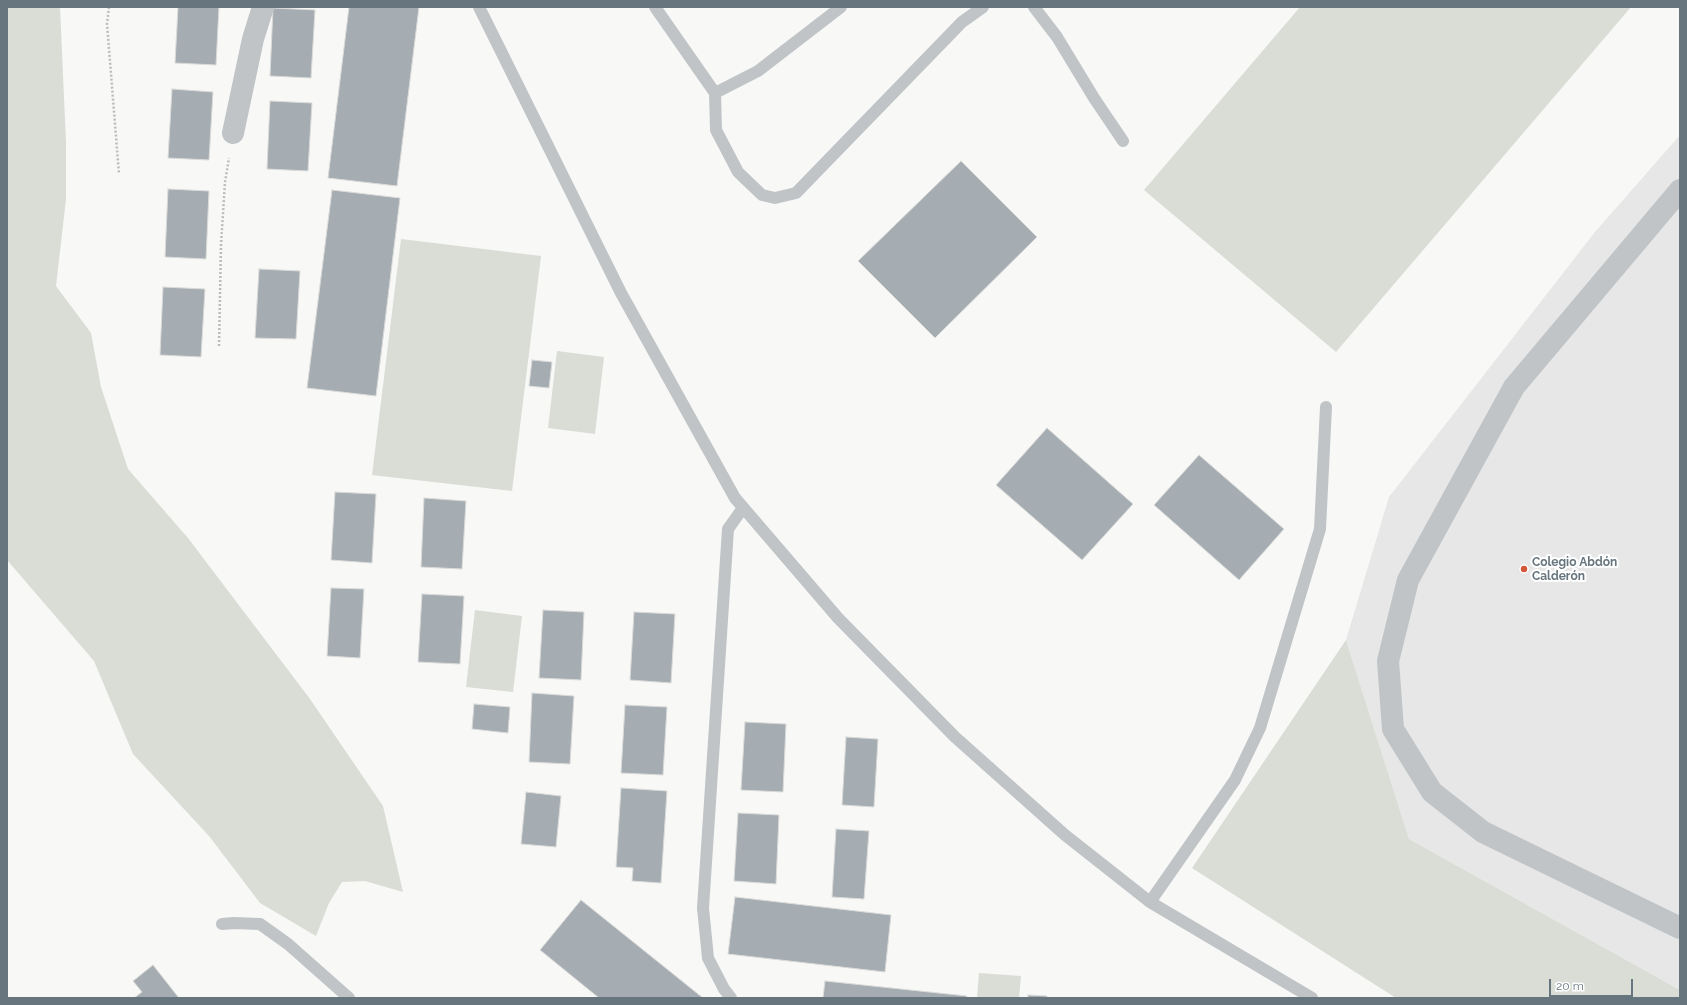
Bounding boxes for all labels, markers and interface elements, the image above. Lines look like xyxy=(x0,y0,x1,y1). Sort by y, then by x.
place label: Colegio Abdón Calderón xyxy=(1532,555,1617,583)
marker: Colegio Abdón Calderón xyxy=(1519,564,1529,574)
scale bar xyxy=(1551,971,1635,997)
text: 20 m xyxy=(1556,979,1584,993)

